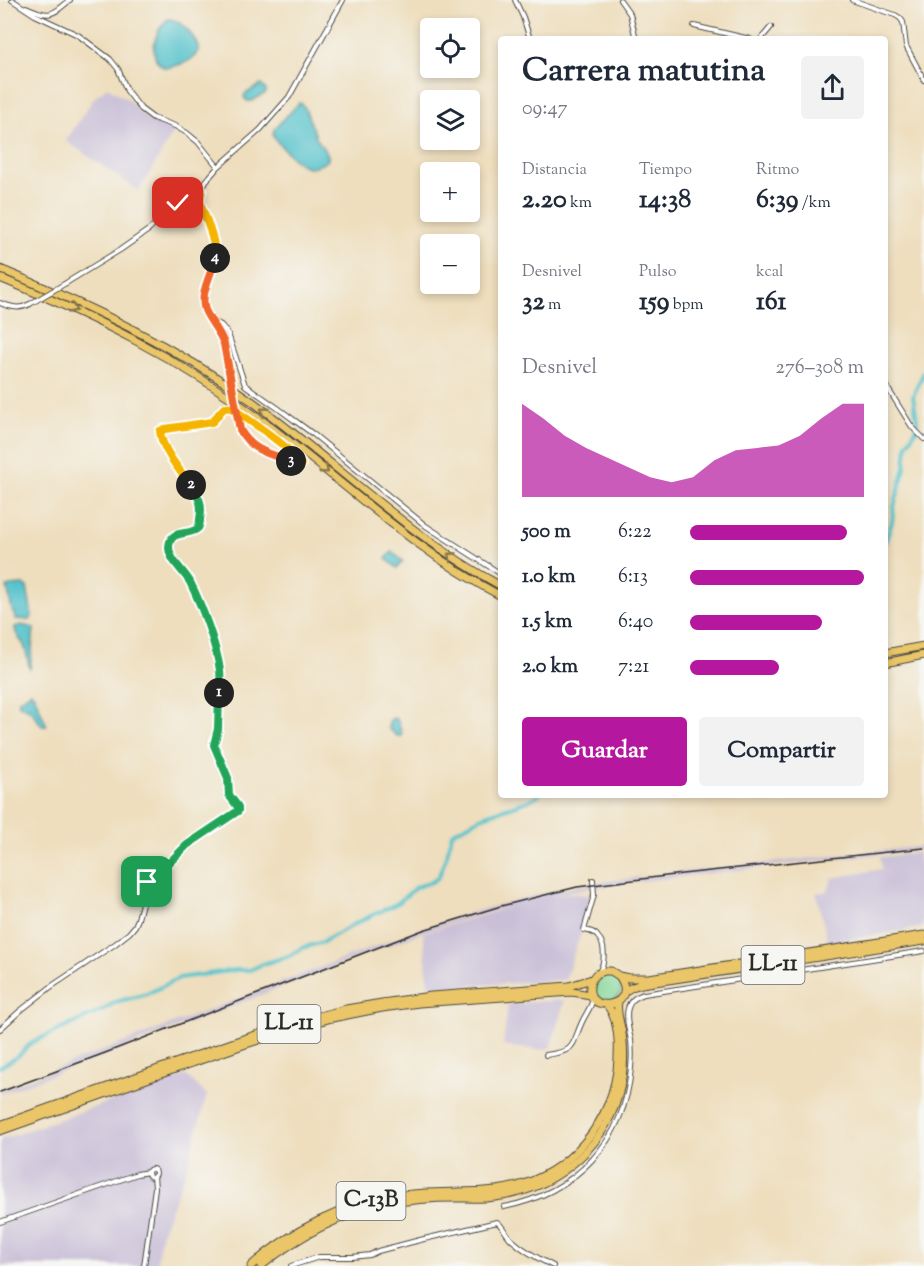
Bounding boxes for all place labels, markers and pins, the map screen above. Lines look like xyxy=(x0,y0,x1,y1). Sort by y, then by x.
pin xyxy=(152,177,203,228)
pin: 4 xyxy=(200,243,230,273)
pin: 3 xyxy=(276,446,306,476)
pin: 2 xyxy=(176,470,206,500)
pin: 1 xyxy=(204,678,234,708)
pin xyxy=(121,856,172,907)

